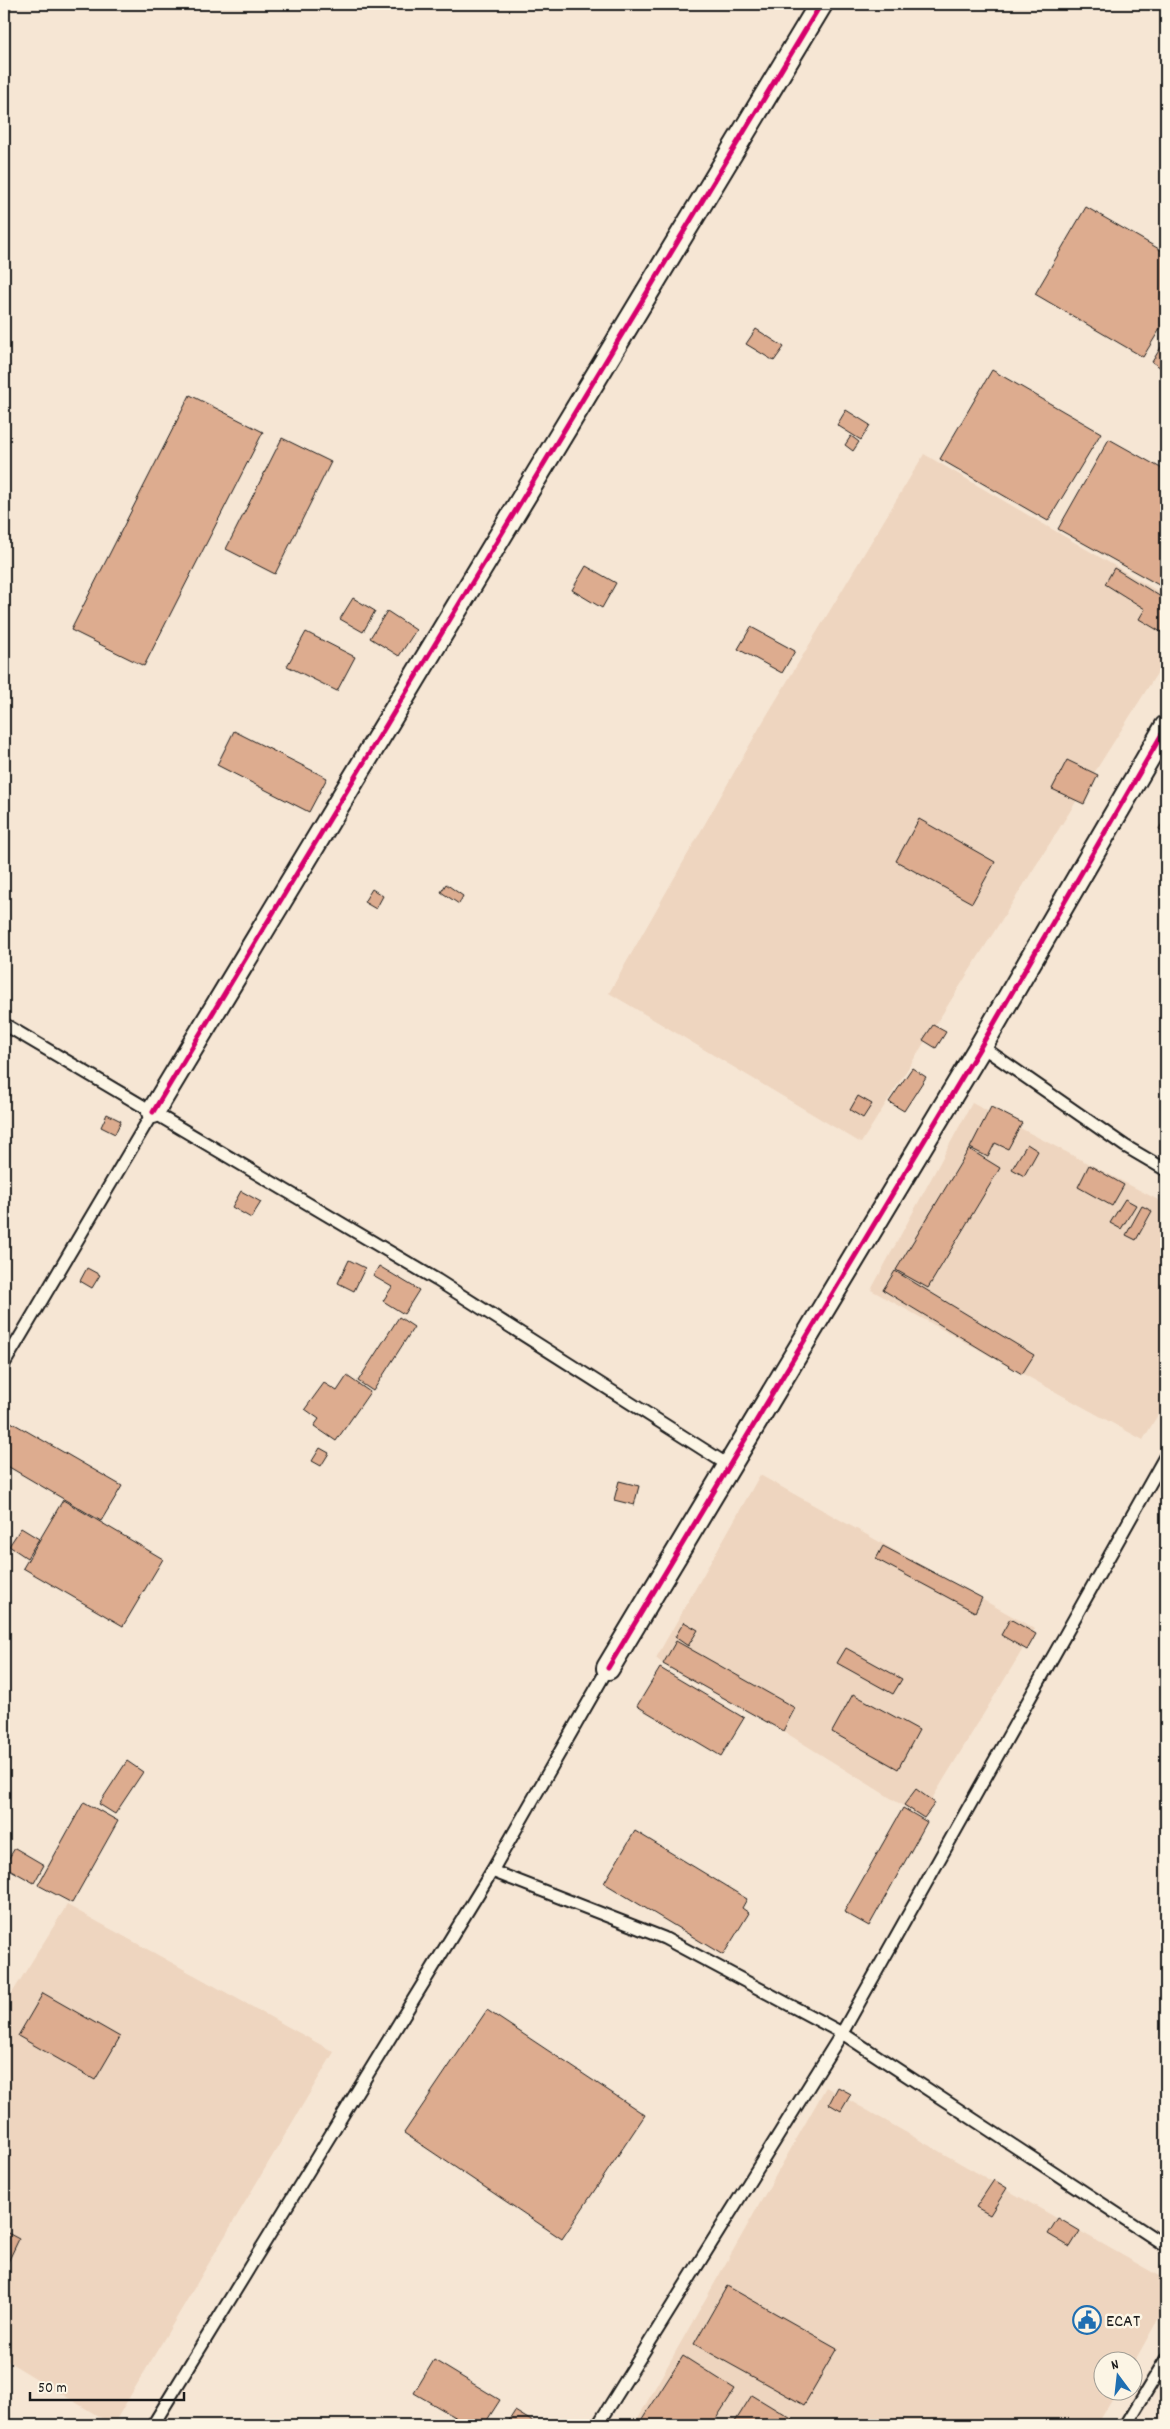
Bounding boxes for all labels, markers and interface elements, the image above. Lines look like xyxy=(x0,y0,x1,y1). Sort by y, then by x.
public building icon: ECAT xyxy=(1072,2305,1102,2335)
place label: ECAT xyxy=(1106,2310,1140,2335)
north arrow xyxy=(1092,2352,1142,2402)
text: N xyxy=(1109,2355,1121,2376)
scale bar xyxy=(30,2369,184,2401)
text: 50 m xyxy=(38,2378,67,2400)

